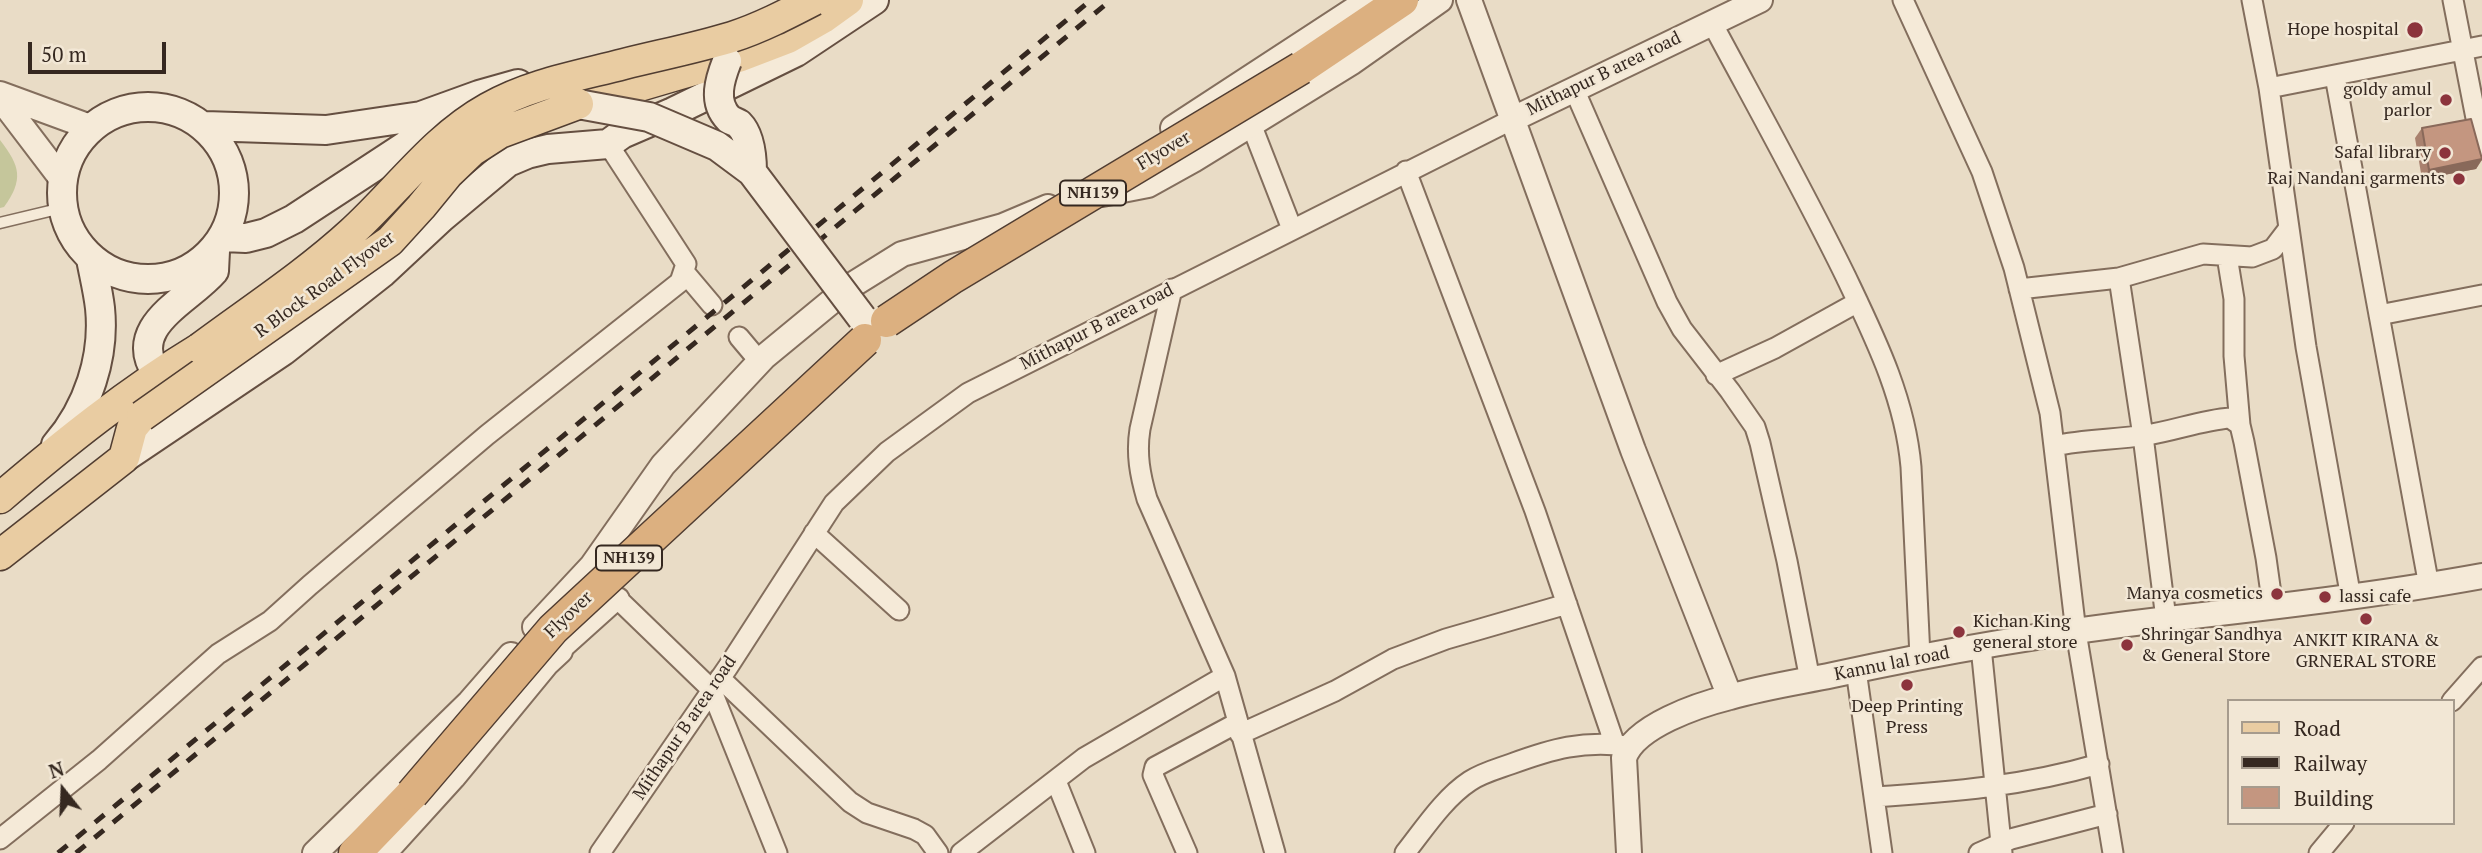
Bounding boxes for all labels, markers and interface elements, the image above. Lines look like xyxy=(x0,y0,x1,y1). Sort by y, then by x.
place label: Hope hospital xyxy=(2287,19,2399,41)
marker: Hope hospital xyxy=(2405,20,2425,40)
street label: Mithapur B area road xyxy=(1523,27,1685,121)
scale bar xyxy=(32,28,170,72)
text: 50 m xyxy=(41,40,87,68)
place label: goldy amul parlor xyxy=(2343,79,2432,122)
marker: goldy amul parlor xyxy=(2438,92,2454,108)
street label: Flyover xyxy=(1133,127,1195,175)
place label: Safal library xyxy=(2334,142,2431,164)
marker: Safal library xyxy=(2437,145,2453,161)
place label: Raj Nandani garments xyxy=(2267,168,2445,190)
marker: Raj Nandani garments xyxy=(2451,171,2467,187)
road number: NH139 xyxy=(1060,181,1126,206)
street label: R Block Road Flyover xyxy=(251,227,399,343)
street label: Mithapur B area road xyxy=(1017,279,1177,375)
road number: NH139 xyxy=(596,545,662,570)
place label: Manya cosmetics xyxy=(2126,583,2263,605)
marker: Manya cosmetics xyxy=(2269,586,2285,602)
place label: lassi cafe xyxy=(2339,586,2411,608)
street label: Flyover xyxy=(541,587,597,643)
marker: lassi cafe xyxy=(2317,589,2333,605)
place label: Kichan King general store xyxy=(1973,611,2077,654)
marker: ANKIT KIRANA & GRNERAL STORE xyxy=(2358,611,2374,627)
marker: Kichan King general store xyxy=(1951,624,1967,640)
place label: Shringar Sandhya & General Store xyxy=(2141,624,2282,666)
place label: ANKIT KIRANA & GRNERAL STORE xyxy=(2293,630,2439,672)
marker: Shringar Sandhya & General Store xyxy=(2119,637,2135,653)
street label: Kannu lal road xyxy=(1832,642,1952,686)
street label: Mithapur B area road xyxy=(629,652,741,804)
marker: Deep Printing Press xyxy=(1899,677,1915,693)
place label: Deep Printing Press xyxy=(1851,696,1963,738)
legend xyxy=(2226,699,2454,825)
text: Road xyxy=(2294,714,2341,742)
text: Railway xyxy=(2294,749,2367,777)
north arrow xyxy=(28,755,98,825)
text: N xyxy=(46,755,67,784)
text: Building xyxy=(2294,784,2373,812)

